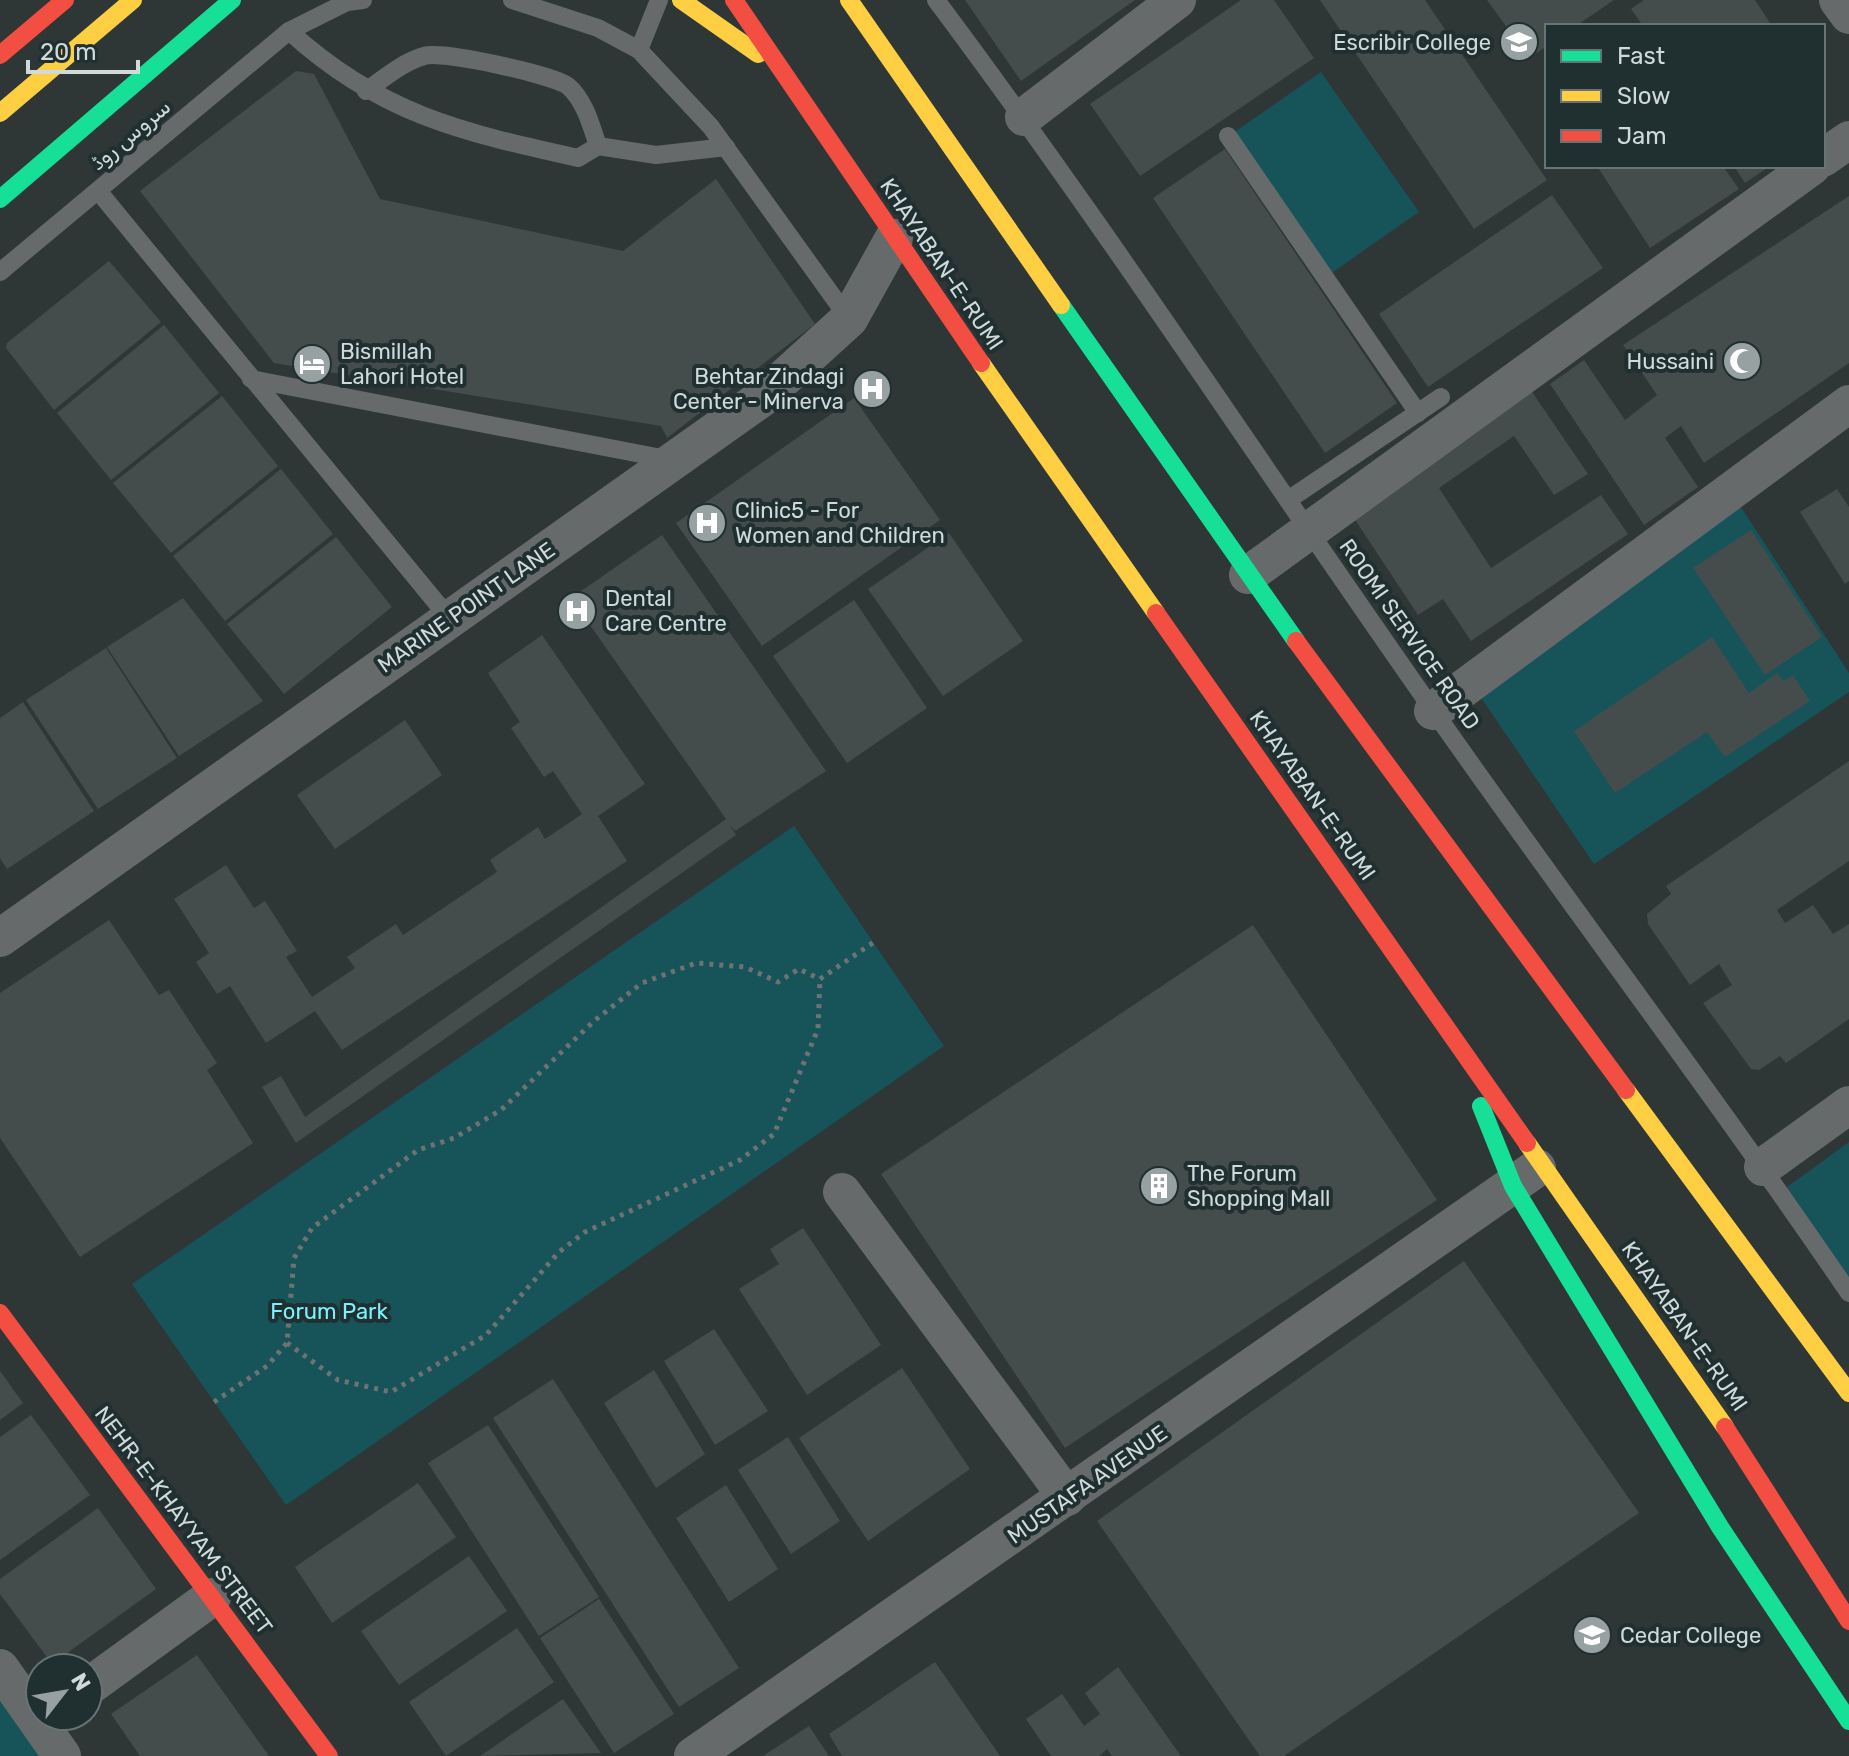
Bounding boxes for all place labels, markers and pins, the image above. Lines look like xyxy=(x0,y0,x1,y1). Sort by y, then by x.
school or university icon: Escribir College xyxy=(1498,21,1540,63)
place label: Escribir College xyxy=(1333,29,1491,56)
place label: Bismillah Lahori Hotel xyxy=(340,338,464,390)
mosque icon: Hussaini xyxy=(1721,340,1763,382)
hotel icon: Bismillah Lahori Hotel xyxy=(291,343,333,385)
place label: Hussaini xyxy=(1626,348,1714,375)
place label: Behtar Zindagi Center - Minerva xyxy=(673,363,844,415)
hospital icon: Behtar Zindagi Center - Minerva xyxy=(851,368,893,410)
place label: Clinic5 - For Women and Children xyxy=(735,497,945,549)
hospital icon: Clinic5 - For Women and Children xyxy=(686,502,728,544)
place label: Dental Care Centre xyxy=(605,585,727,637)
hospital icon: Dental Care Centre xyxy=(556,590,598,632)
place label: The Forum Shopping Mall xyxy=(1187,1160,1330,1212)
building icon: The Forum Shopping Mall xyxy=(1138,1165,1180,1207)
school or university icon: Cedar College xyxy=(1571,1614,1613,1656)
place label: Cedar College xyxy=(1620,1622,1761,1649)

